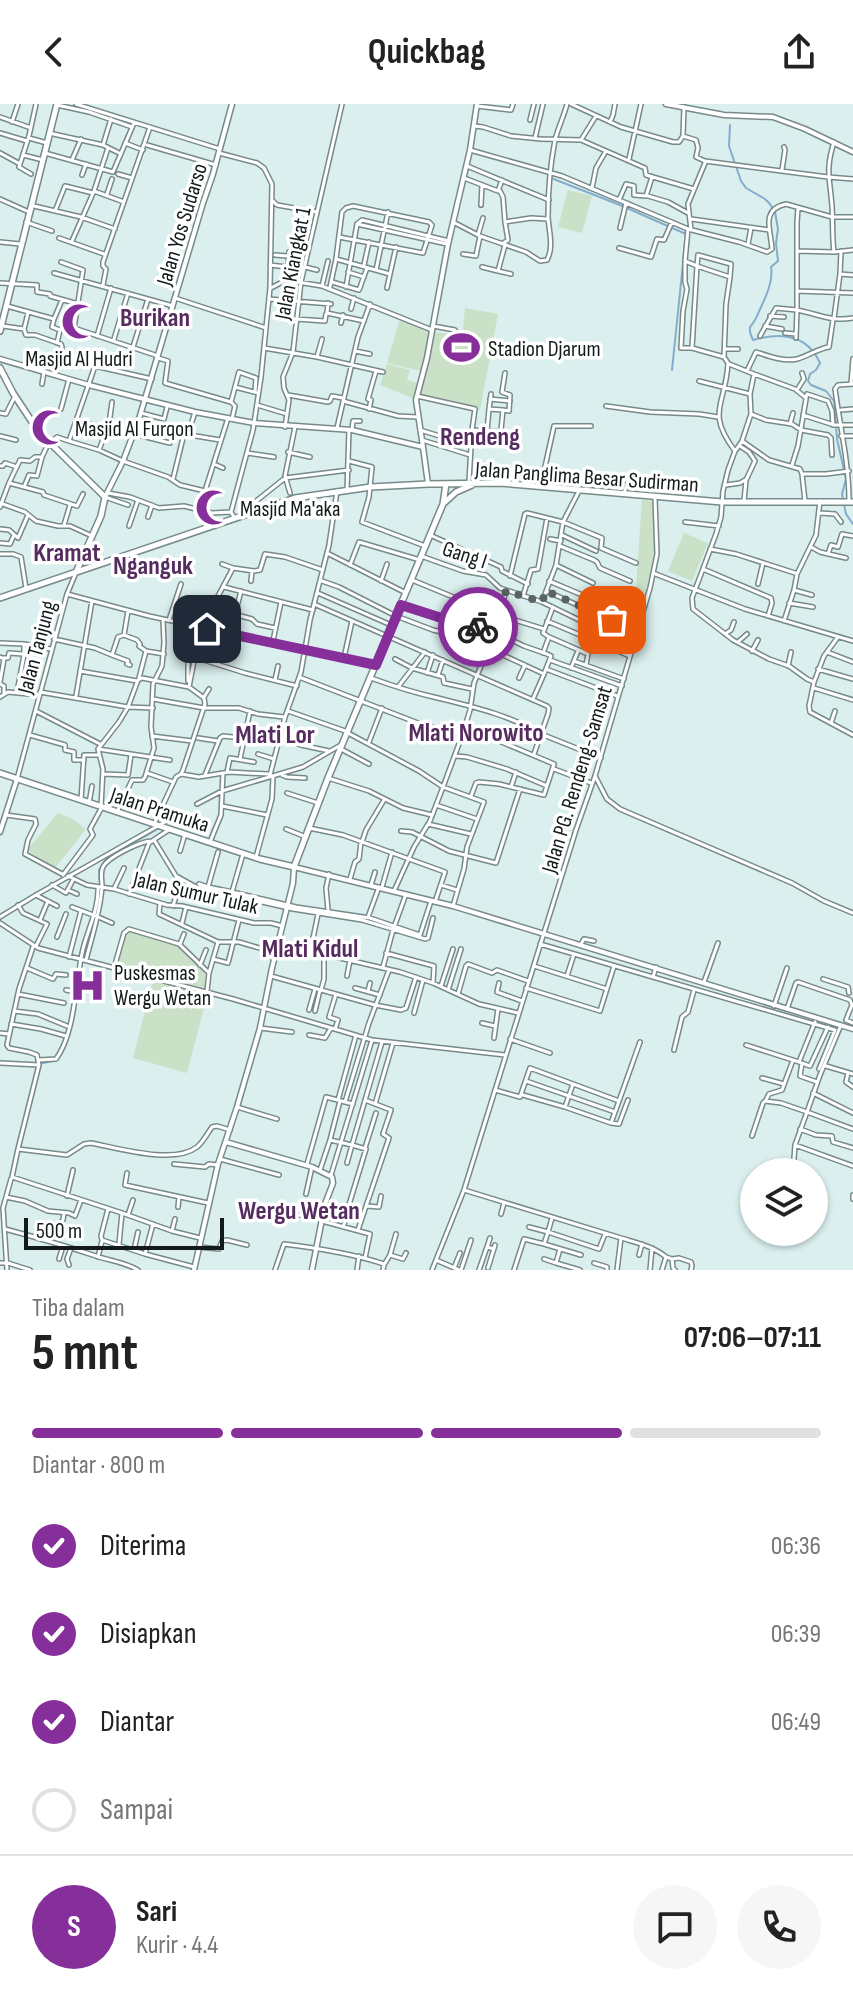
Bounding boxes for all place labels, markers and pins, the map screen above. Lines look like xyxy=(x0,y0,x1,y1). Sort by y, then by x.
mosque icon: Masjid Al Hudri xyxy=(60,303,98,341)
sports icon: Stadion Djarum xyxy=(443,329,481,367)
place label: Stadion Djarum xyxy=(488,336,601,363)
place label: Masjid Al Hudri xyxy=(25,346,133,373)
mosque icon: Masjid Al Furqon xyxy=(30,409,68,447)
place label: Masjid Al Furqon xyxy=(75,416,194,443)
mosque icon: Masjid Ma'aka xyxy=(195,489,233,527)
place label: Masjid Ma'aka xyxy=(240,496,340,523)
pin xyxy=(578,586,646,654)
pin xyxy=(173,595,241,663)
place label: Puskesmas Wergu Wetan xyxy=(114,960,211,1012)
hospital icon: Puskesmas Wergu Wetan xyxy=(69,966,107,1004)

